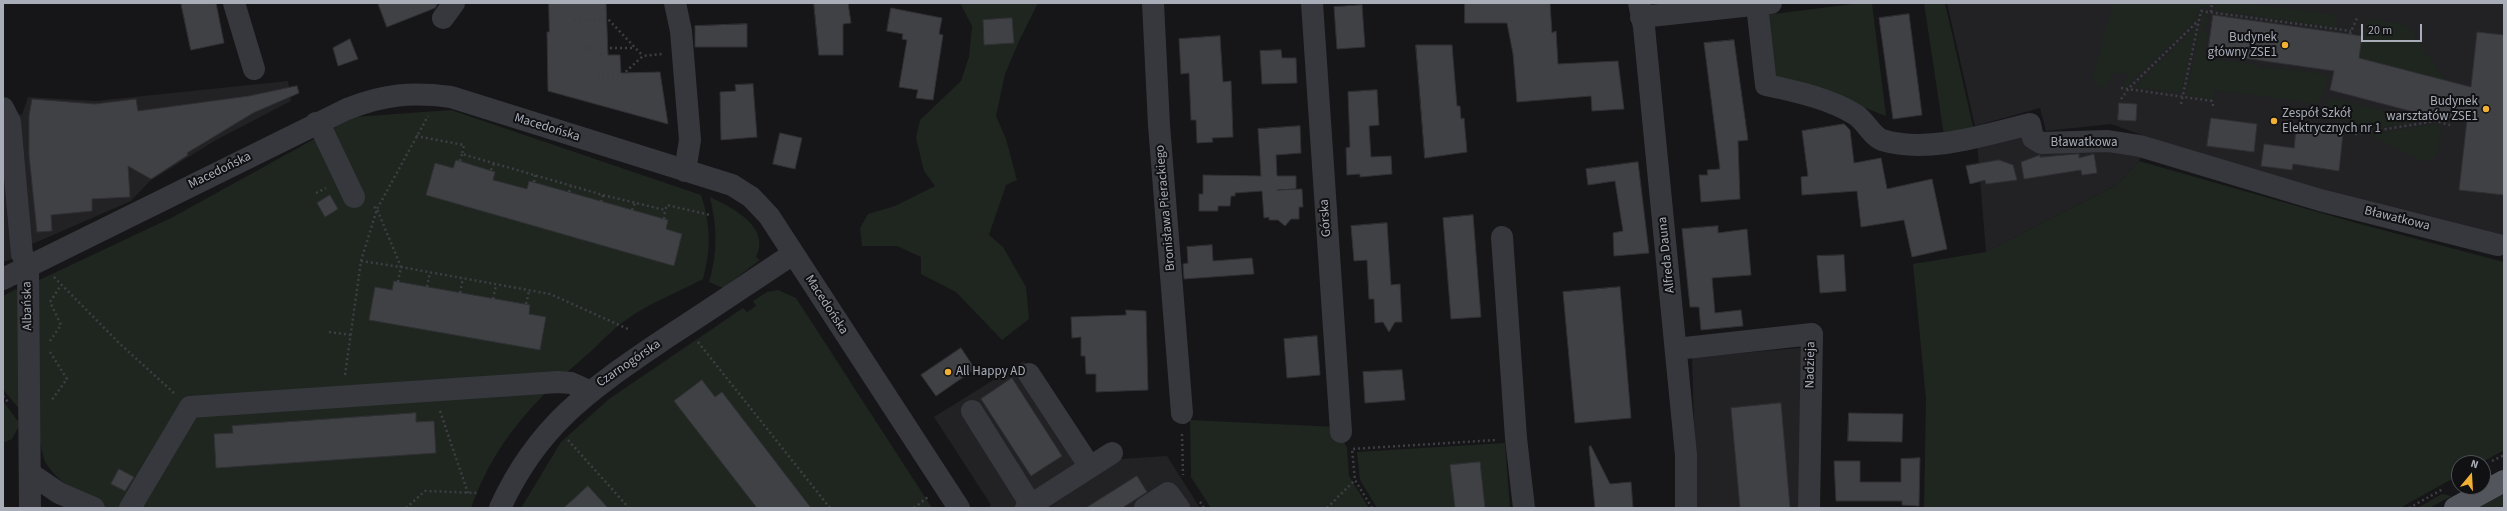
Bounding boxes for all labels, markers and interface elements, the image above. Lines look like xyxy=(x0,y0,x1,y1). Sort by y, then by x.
scale bar xyxy=(2363,16,2424,42)
text: 20 m xyxy=(2368,22,2392,39)
place label: Budynek główny ZSE1 xyxy=(2208,30,2277,61)
marker: Budynek główny ZSE1 xyxy=(2280,40,2290,50)
place label: Budynek warsztatów ZSE1 xyxy=(2386,94,2478,125)
marker: Budynek warsztatów ZSE1 xyxy=(2481,104,2491,114)
place label: Zespół Szkół Elektrycznych nr 1 xyxy=(2282,106,2381,137)
street label: Macedońska xyxy=(512,111,582,145)
marker: Zespół Szkół Elektrycznych nr 1 xyxy=(2269,116,2279,126)
street label: Bławatkowa xyxy=(2050,135,2118,151)
street label: Bronisława Pierackiego xyxy=(1153,144,1179,272)
street label: Macedońska xyxy=(186,149,254,193)
street label: Górska xyxy=(1317,199,1335,237)
street label: Bławatkowa xyxy=(2363,203,2431,235)
street label: Alfreda Dauna xyxy=(1655,216,1679,294)
street label: Macedońska xyxy=(801,272,851,338)
street label: Albańska xyxy=(20,281,36,331)
street label: Czarnogórska xyxy=(594,337,664,391)
street label: Nadzieja xyxy=(1803,341,1819,389)
place label: All Happy AD xyxy=(956,364,1025,380)
marker: All Happy AD xyxy=(943,367,953,377)
north arrow xyxy=(2451,455,2491,495)
text: N xyxy=(2469,456,2480,472)

